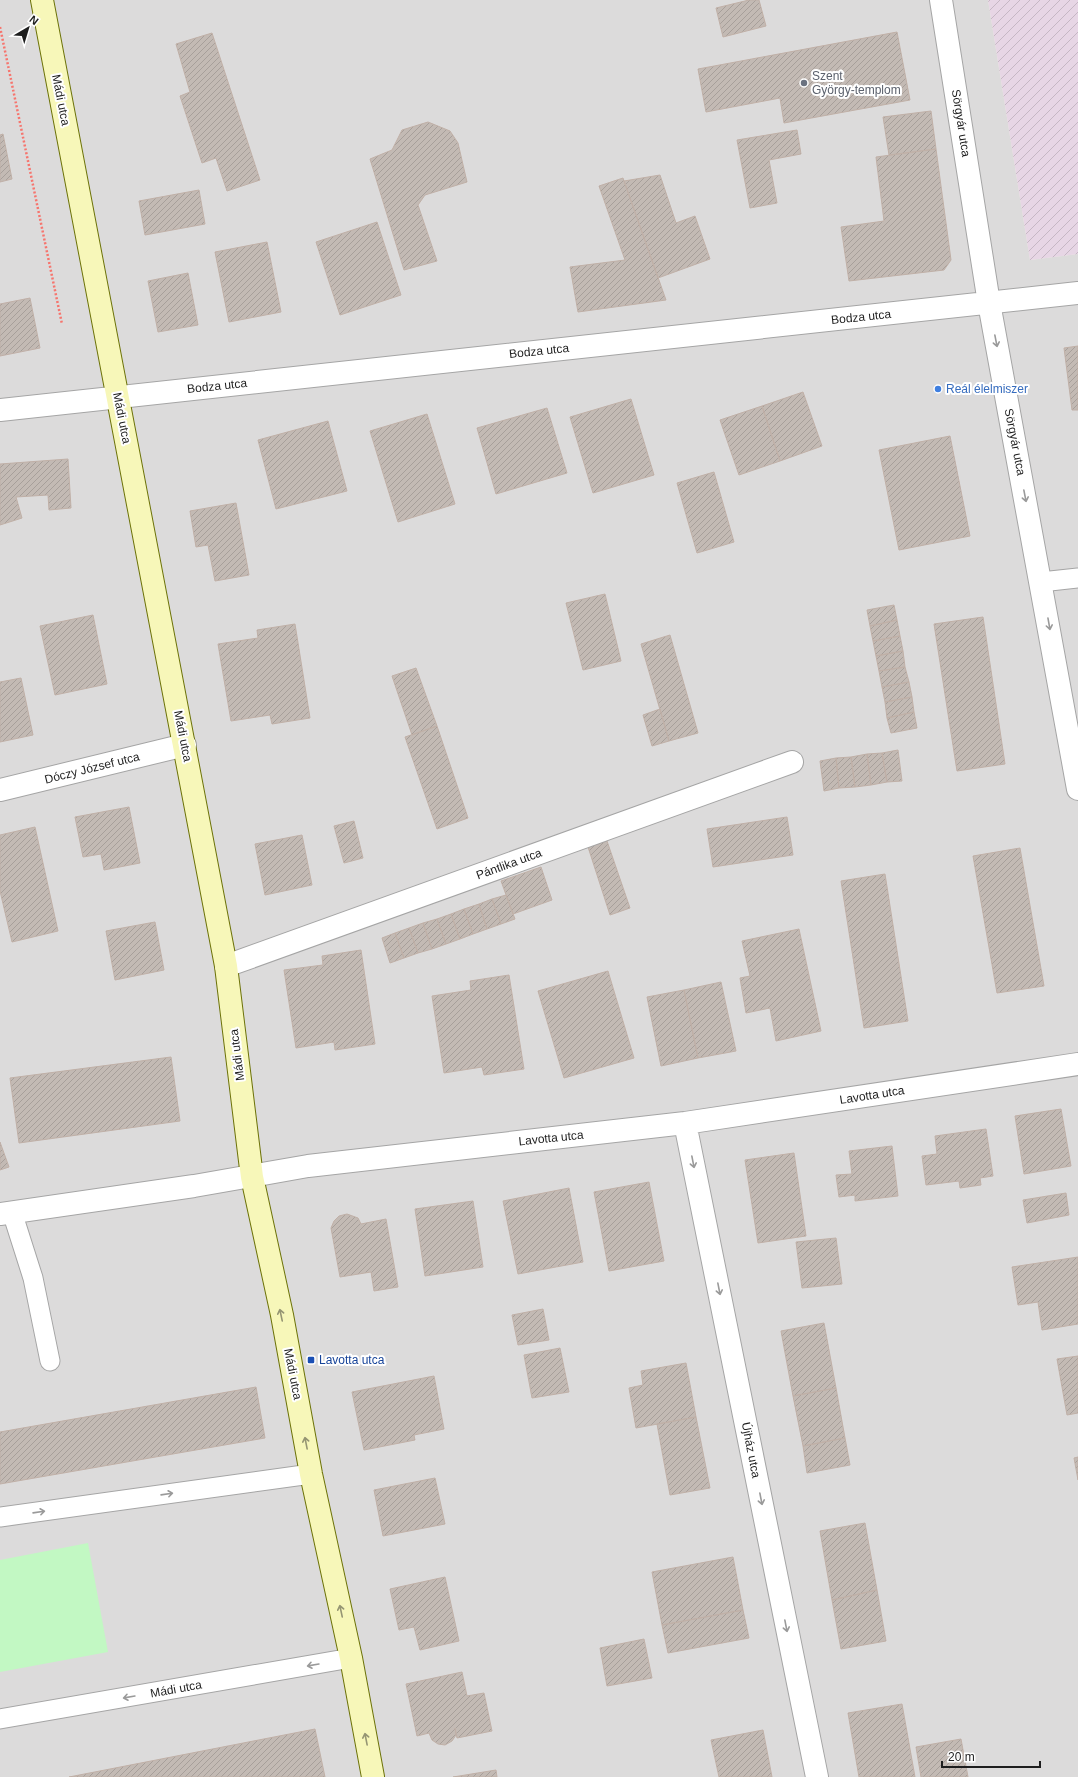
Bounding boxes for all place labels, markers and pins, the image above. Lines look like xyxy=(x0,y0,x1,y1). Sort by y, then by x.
place label: Szent György-templom xyxy=(812,69,901,97)
marker: Szent György-templom xyxy=(799,78,809,88)
place label: Reál élelmiszer xyxy=(946,382,1028,396)
marker: Reál élelmiszer xyxy=(933,384,943,394)
place label: Lavotta utca xyxy=(319,1353,385,1367)
marker: Lavotta utca xyxy=(306,1355,316,1365)

